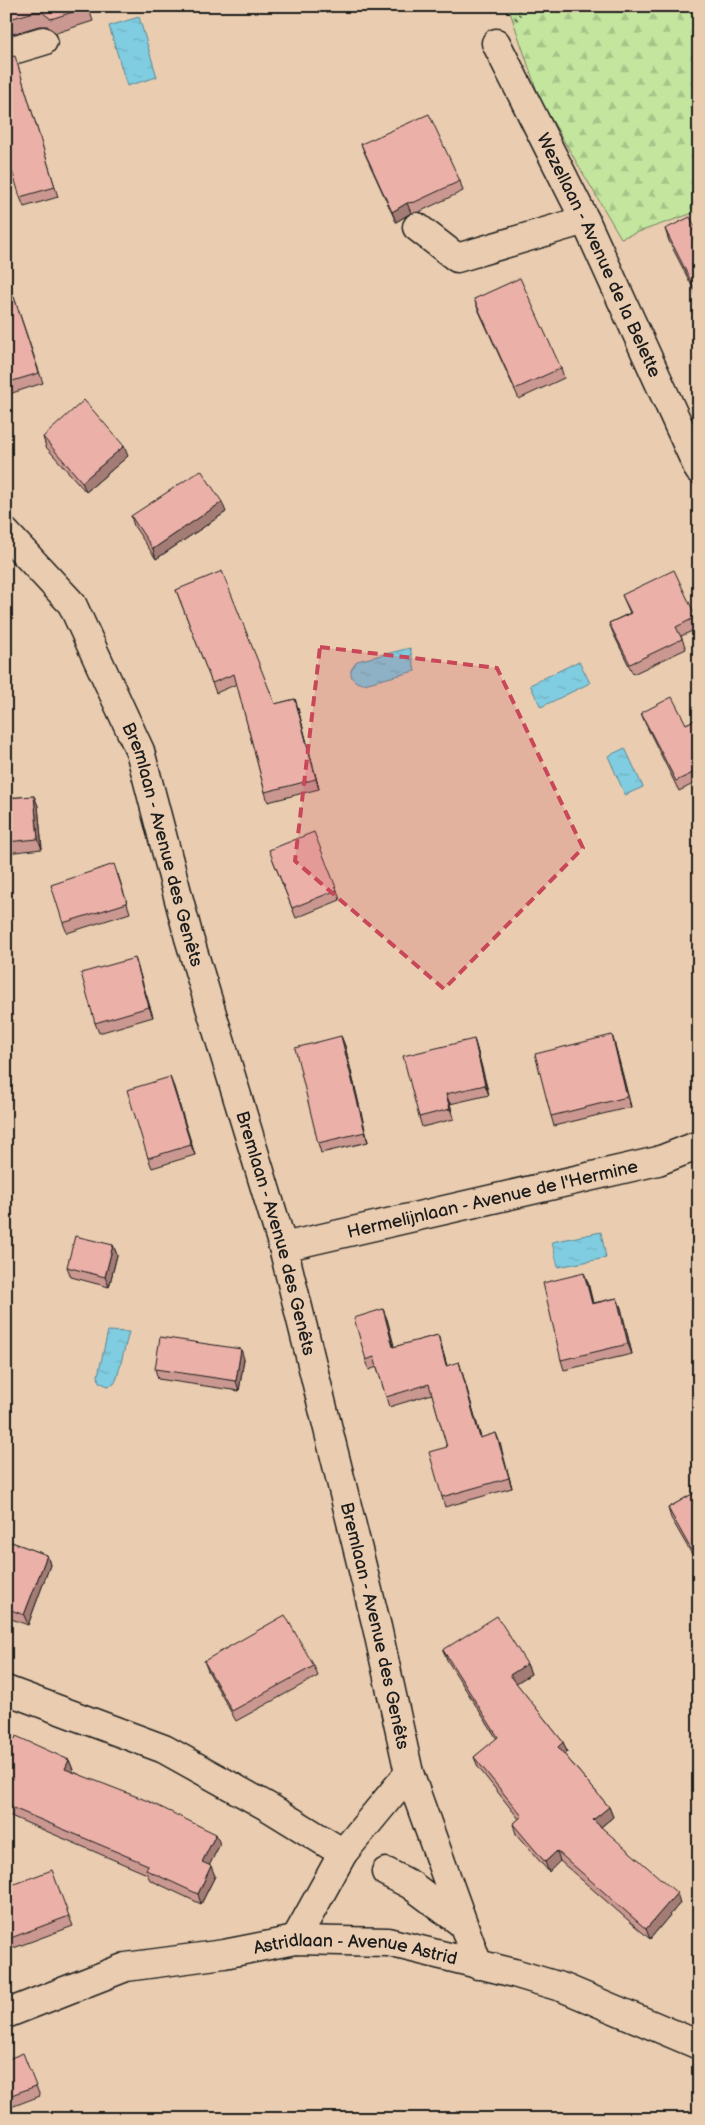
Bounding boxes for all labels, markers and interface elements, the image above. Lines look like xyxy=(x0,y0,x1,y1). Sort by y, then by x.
street label: Wezellaan - Avenue de la Belette xyxy=(533,130,666,381)
street label: Bremlaan - Avenue des Genêts xyxy=(118,719,208,969)
street label: Bremlaan - Avenue des Genêts xyxy=(232,1108,320,1358)
street label: Hermelijnlaan - Avenue de l'Hermine xyxy=(345,1155,640,1242)
street label: Bremlaan - Avenue des Genêts xyxy=(336,1500,414,1751)
street label: Astridlaan - Avenue Astrid xyxy=(251,1929,460,1969)

